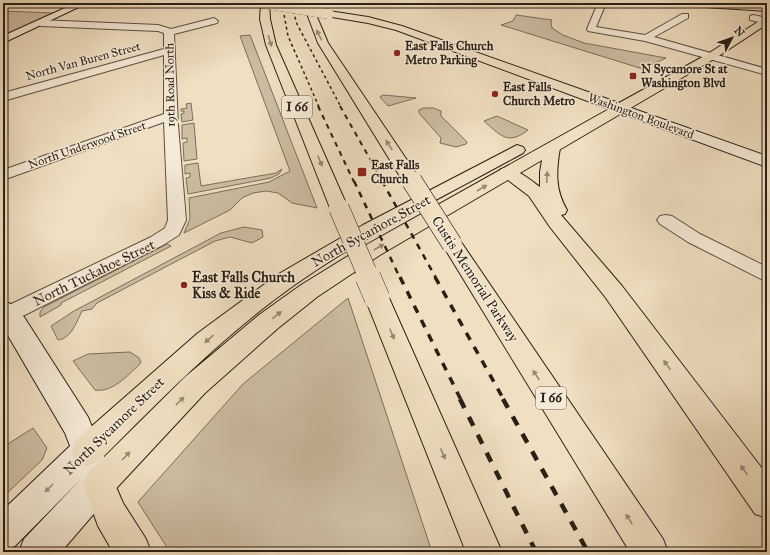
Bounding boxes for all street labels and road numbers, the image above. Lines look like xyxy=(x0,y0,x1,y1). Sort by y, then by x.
street label: North Van Buren Street xyxy=(24,39,143,83)
street label: 19th Road North xyxy=(162,42,178,127)
street label: Washington Boulevard xyxy=(586,90,696,143)
road number: I 66 xyxy=(282,96,312,118)
street label: North Underwood Street xyxy=(26,118,149,172)
street label: North Sycamore Street xyxy=(308,191,434,271)
street label: Custis Memorial Parkway xyxy=(428,213,522,345)
street label: North Tuckahoe Street xyxy=(30,236,158,310)
street label: North Sycamore Street xyxy=(60,373,168,479)
road number: I 66 xyxy=(536,387,566,409)

